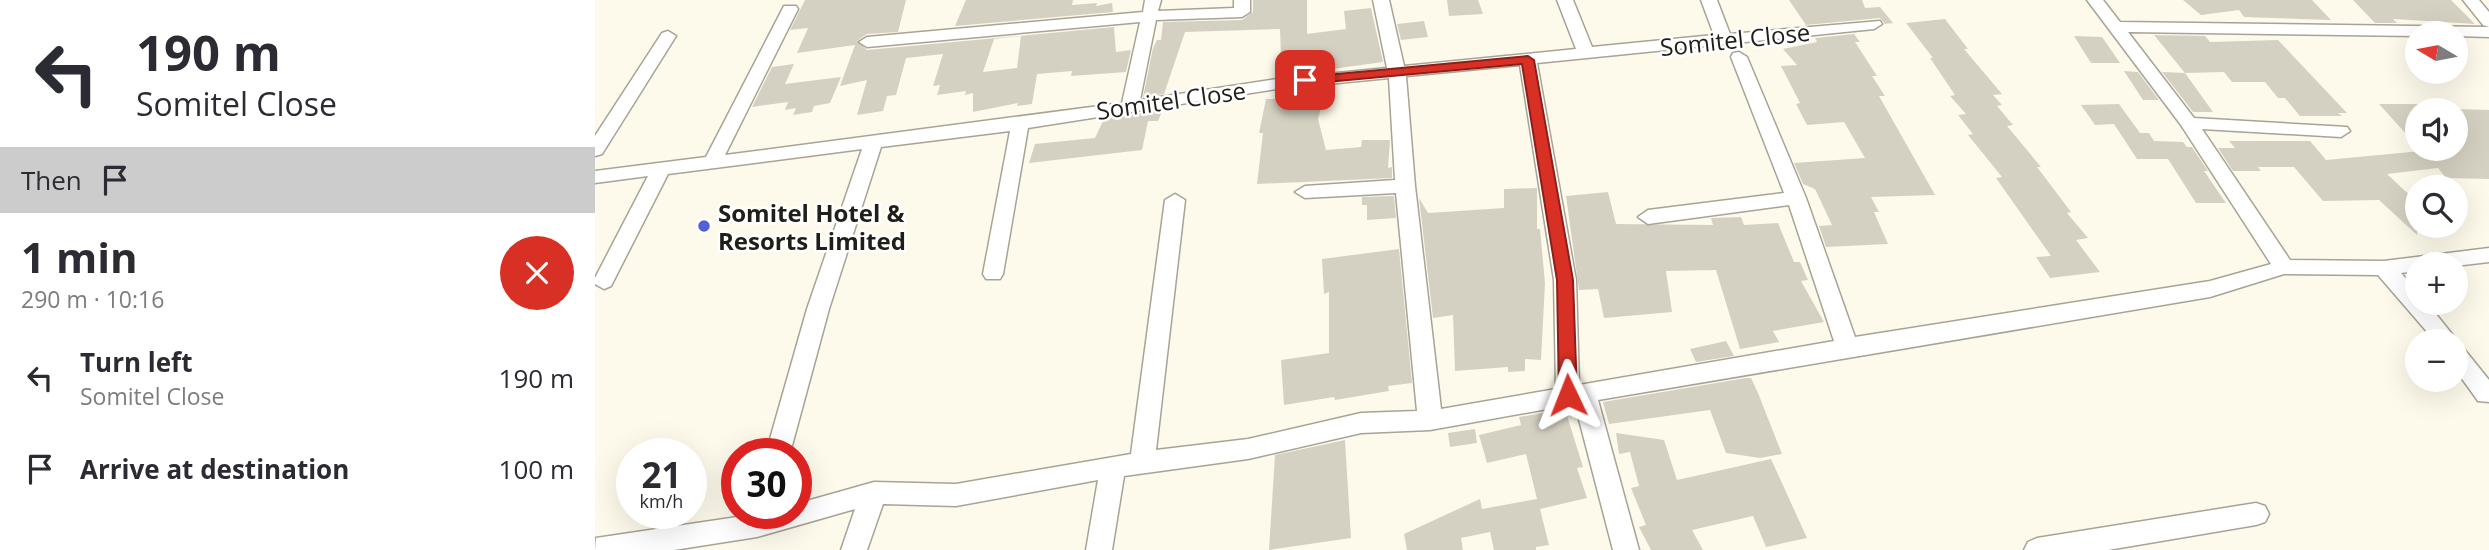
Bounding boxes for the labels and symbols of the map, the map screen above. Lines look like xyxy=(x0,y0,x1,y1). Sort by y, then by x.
street label: Somitel Close xyxy=(1658,15,1812,63)
north arrow xyxy=(2405,21,2467,84)
pin xyxy=(1275,50,1335,110)
street label: Somitel Close xyxy=(1094,73,1248,127)
place label: Somitel Hotel & Resorts Limited xyxy=(718,196,906,257)
marker: Somitel Hotel & Resorts Limited xyxy=(696,218,712,234)
position arrow xyxy=(1531,358,1605,432)
speed limit sign: 30 xyxy=(721,438,812,529)

